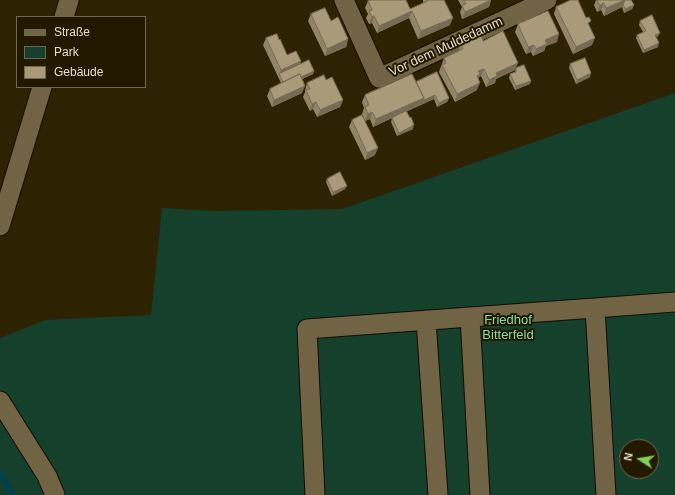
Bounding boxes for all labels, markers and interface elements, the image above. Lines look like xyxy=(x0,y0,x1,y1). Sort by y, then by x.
street label: Vor dem Muldedamm xyxy=(387,14,505,80)
legend xyxy=(16,16,146,88)
text: Straße xyxy=(54,25,90,39)
text: Park xyxy=(54,45,79,59)
text: Gebäude xyxy=(54,65,103,79)
park label: Friedhof Bitterfeld xyxy=(482,312,534,343)
north arrow xyxy=(619,439,659,479)
text: N xyxy=(622,452,635,462)

